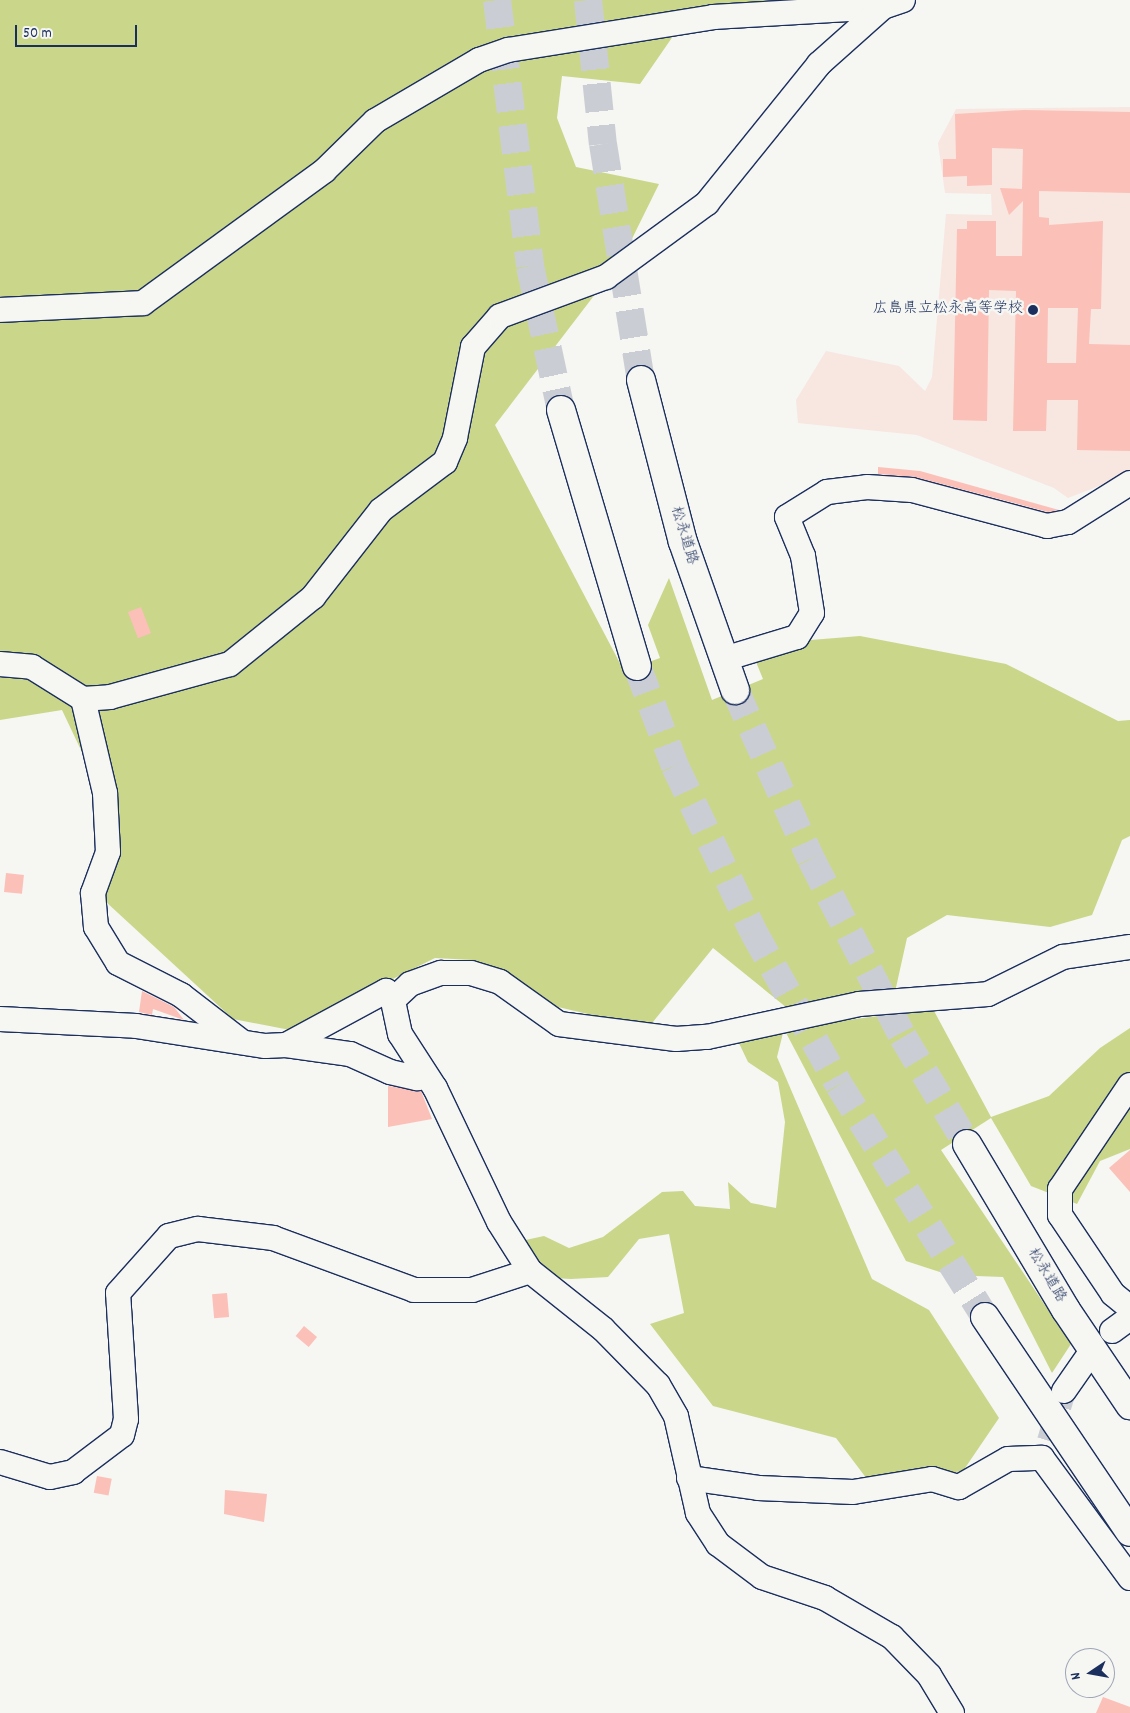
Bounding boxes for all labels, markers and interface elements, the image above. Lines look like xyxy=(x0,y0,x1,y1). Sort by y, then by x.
scale bar xyxy=(18,15,140,47)
text: 50 m xyxy=(23,23,52,45)
place label: 広島県立松永高等学校 xyxy=(873,301,1023,319)
marker: 広島県立松永高等学校 xyxy=(1027,304,1039,316)
street label: 松永道路 xyxy=(666,505,700,567)
street label: 松永道路 xyxy=(1023,1246,1069,1306)
north arrow xyxy=(1065,1648,1115,1698)
text: N xyxy=(1066,1670,1087,1681)

